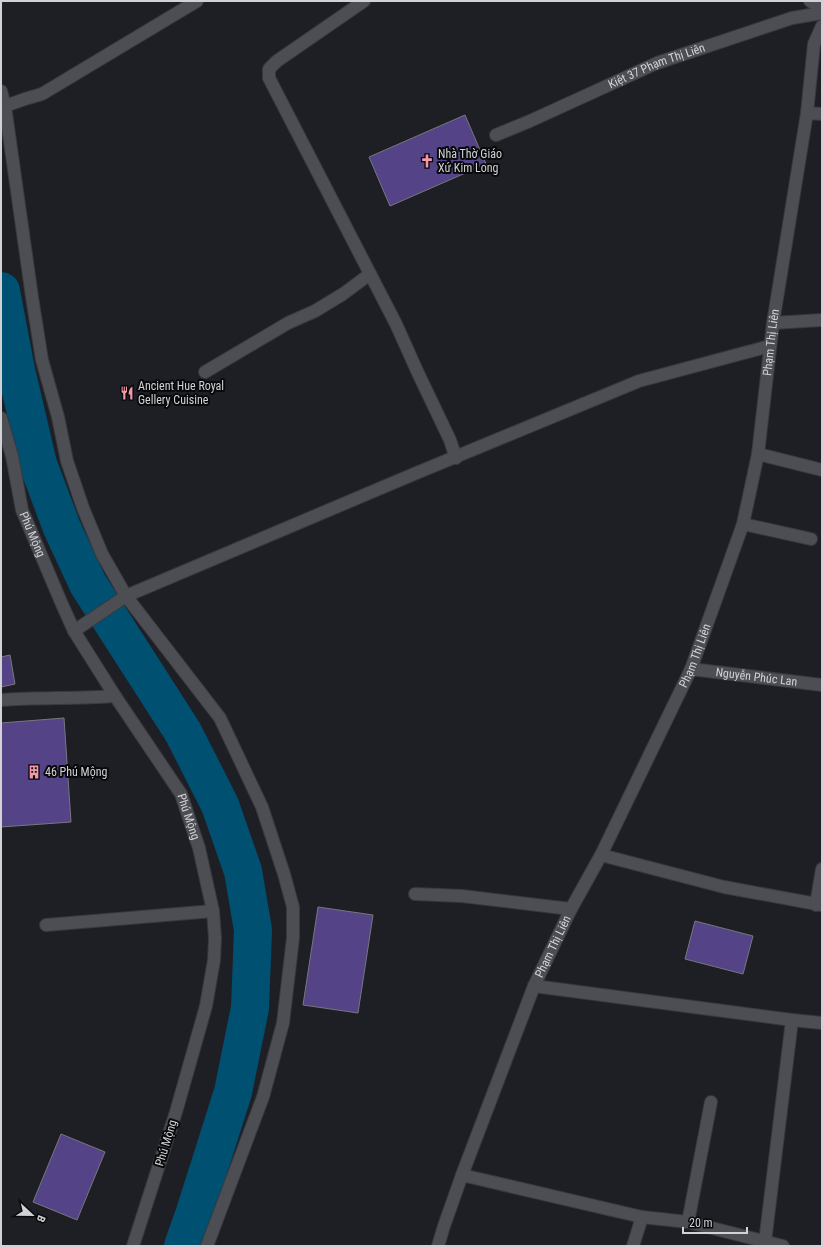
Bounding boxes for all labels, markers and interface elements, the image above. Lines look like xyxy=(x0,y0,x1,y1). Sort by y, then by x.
street label: Kiệt 37 Phạm Thị Liên xyxy=(606,40,707,91)
place label: Nhà Thờ Giáo Xứ Kim Long xyxy=(438,147,502,175)
church icon: Nhà Thờ Giáo Xứ Kim Long xyxy=(419,153,435,169)
street label: Phạm Thị Liên xyxy=(760,308,782,377)
place label: Ancient Hue Royal Gellery Cuisine xyxy=(138,379,224,407)
restaurant icon: Ancient Hue Royal Gellery Cuisine xyxy=(119,385,135,401)
street label: Phú Mộng xyxy=(17,510,48,559)
street label: Phạm Thị Liên xyxy=(676,622,714,690)
street label: Nguyễn Phúc Lan xyxy=(715,665,798,689)
building icon: 46 Phú Mộng xyxy=(26,764,42,780)
place label: 46 Phú Mộng xyxy=(45,765,108,779)
street label: Phú Mộng xyxy=(174,792,203,842)
street label: Phạm Thị Liên xyxy=(532,913,574,980)
street label: Phú Mộng xyxy=(152,1118,180,1168)
north arrow xyxy=(12,1195,52,1235)
scale bar xyxy=(683,1209,747,1235)
text: B xyxy=(34,1213,48,1224)
text: 20 m xyxy=(689,1216,713,1230)

